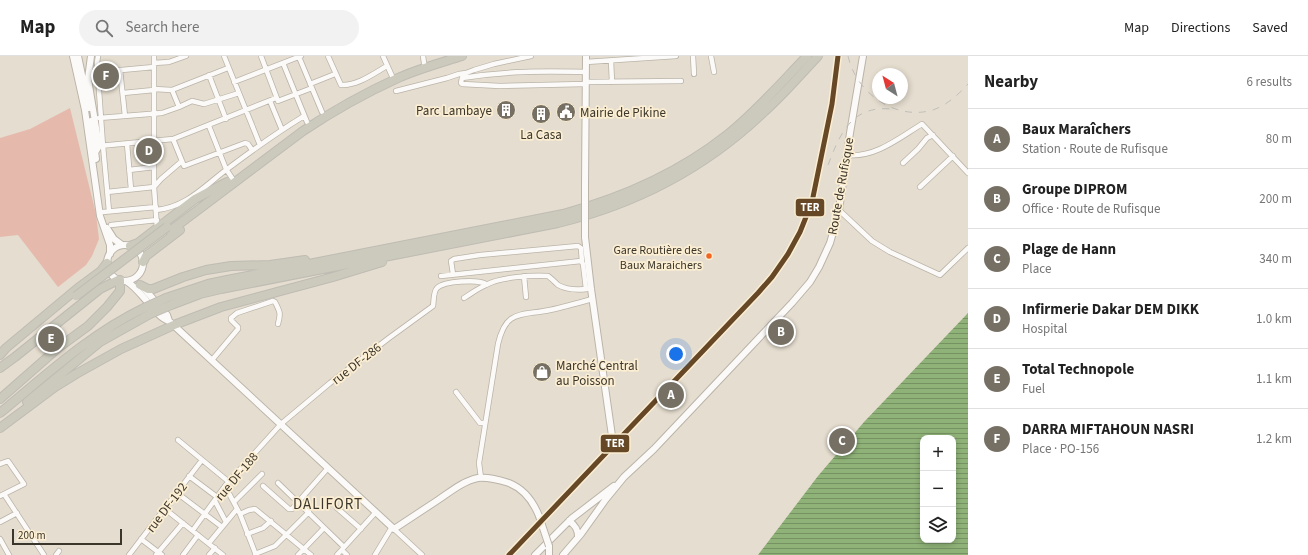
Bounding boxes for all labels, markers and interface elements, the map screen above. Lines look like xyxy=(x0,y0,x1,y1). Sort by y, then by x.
search box xyxy=(79,10,359,46)
text: Map xyxy=(20,14,55,41)
icon: search xyxy=(93,17,115,39)
text: Search here xyxy=(125,17,199,38)
text: Map xyxy=(1124,18,1149,38)
text: Directions xyxy=(1171,18,1230,38)
text: Saved xyxy=(1252,18,1288,38)
pin: F xyxy=(93,61,119,91)
north arrow xyxy=(872,68,908,104)
text: Nearby xyxy=(984,70,1038,94)
text: 6 results xyxy=(1247,73,1292,91)
building icon: Parc Lambaye xyxy=(495,99,517,121)
public building icon: Mairie de Pikine xyxy=(555,101,577,123)
place label: Parc Lambaye xyxy=(416,102,492,120)
building icon: La Casa xyxy=(530,103,552,125)
place label: Mairie de Pikine xyxy=(580,104,666,122)
text: Baux Maraîchers xyxy=(1022,119,1131,140)
place label: La Casa xyxy=(520,126,562,144)
text: A xyxy=(993,130,1001,148)
text: 80 m xyxy=(1266,130,1292,148)
pin: D xyxy=(136,136,162,166)
street label: Route de Rufisque xyxy=(824,136,858,236)
text: Station · Route de Rufisque xyxy=(1022,140,1168,158)
text: Groupe DIPROM xyxy=(1022,179,1127,200)
text: B xyxy=(993,190,1001,208)
text: 200 m xyxy=(1259,190,1292,208)
line badge: TER xyxy=(795,198,825,217)
text: TER xyxy=(801,200,820,215)
text: Office · Route de Rufisque xyxy=(1022,200,1160,218)
text: Plage de Hann xyxy=(1022,239,1116,260)
place label: Gare Routière des Baux Maraichers xyxy=(613,242,702,274)
text: C xyxy=(993,250,1001,268)
text: 340 m xyxy=(1259,250,1292,268)
marker: Gare Routière des Baux Maraichers xyxy=(704,251,714,261)
text: Place xyxy=(1022,260,1051,278)
text: Infirmerie Dakar DEM DIKK xyxy=(1022,299,1199,320)
text: D xyxy=(993,310,1001,328)
text: 1.0 km xyxy=(1256,310,1292,328)
pin: B xyxy=(768,317,794,347)
text: Hospital xyxy=(1022,320,1067,338)
pin: E xyxy=(38,324,64,354)
street label: rue DF-286 xyxy=(328,339,385,389)
your location xyxy=(666,344,686,364)
place label: Marché Central au Poisson xyxy=(556,357,638,390)
text: Total Technopole xyxy=(1022,359,1134,380)
shop icon: Marché Central au Poisson xyxy=(531,361,553,383)
text: E xyxy=(993,370,1001,388)
text: 1.1 km xyxy=(1256,370,1292,388)
pin: A xyxy=(658,380,684,410)
text: Fuel xyxy=(1022,380,1045,398)
text: DARRA MIFTAHOUN NASRI xyxy=(1022,419,1194,440)
pin: C xyxy=(829,426,855,456)
text: F xyxy=(994,430,1000,448)
text: 1.2 km xyxy=(1256,430,1292,448)
line badge: TER xyxy=(600,434,630,453)
map controls xyxy=(920,435,956,543)
button: + xyxy=(920,435,956,471)
text: TER xyxy=(606,436,625,451)
text: Place · PO-156 xyxy=(1022,440,1099,458)
street label: rue DF-188 xyxy=(211,448,262,505)
button: − xyxy=(920,471,956,507)
street label: rue DF-192 xyxy=(142,479,192,536)
district label: DALIFORT xyxy=(293,494,363,515)
button: layers xyxy=(920,507,956,543)
scale bar xyxy=(12,527,122,546)
text: 200 m xyxy=(18,528,46,543)

